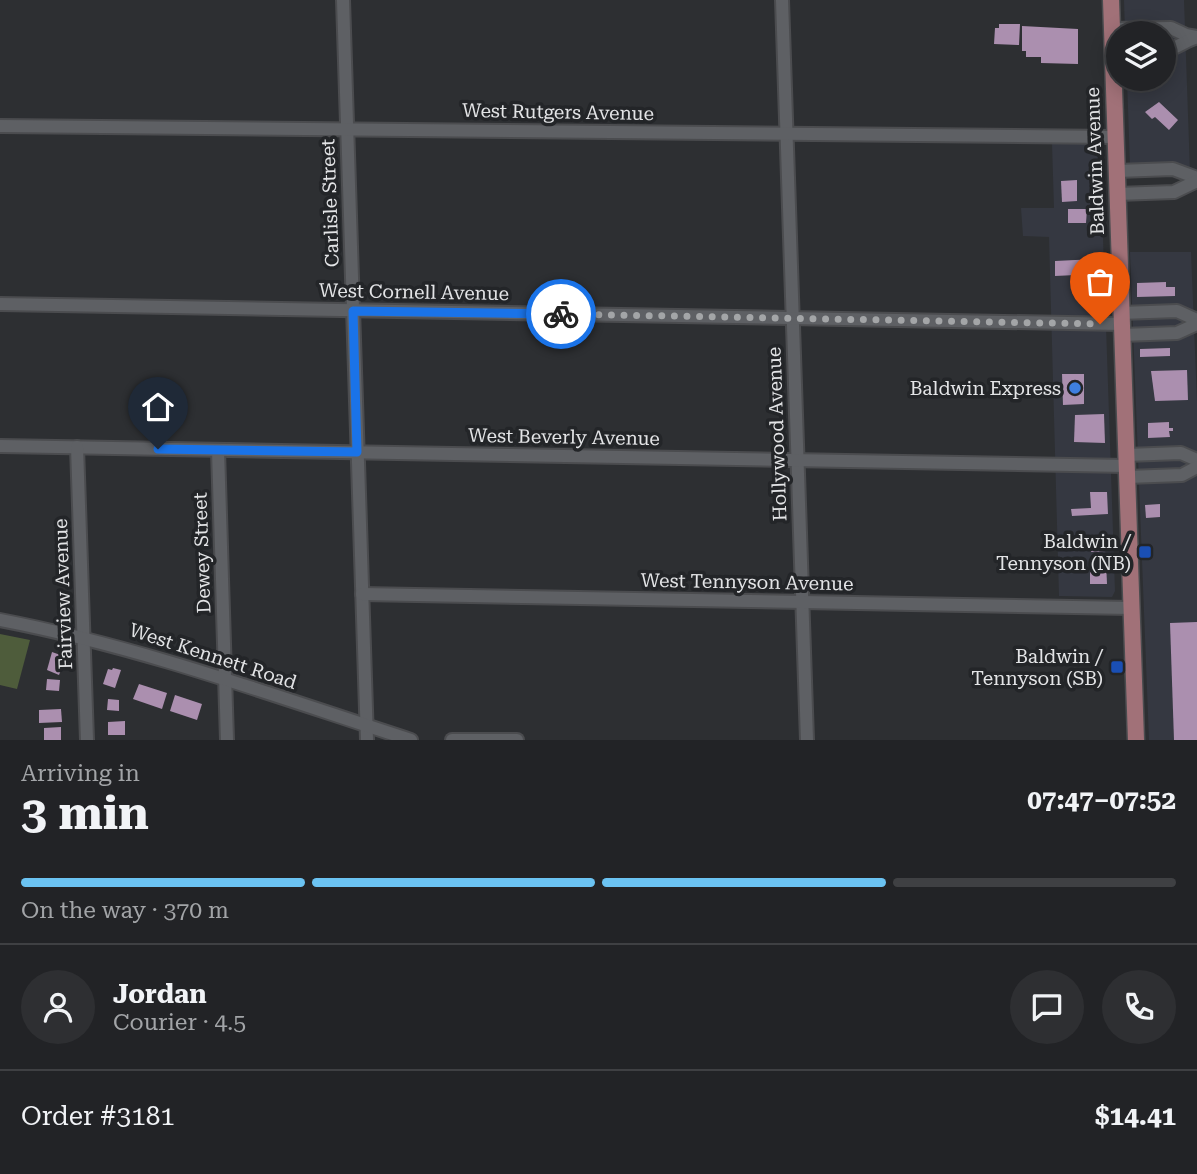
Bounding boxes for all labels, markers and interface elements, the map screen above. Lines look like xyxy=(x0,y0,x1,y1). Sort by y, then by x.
map controls xyxy=(1106,21,1176,91)
button: layers xyxy=(1106,21,1176,91)
street label: Baldwin Avenue xyxy=(1081,87,1109,235)
street label: West Rutgers Avenue xyxy=(462,99,654,125)
street label: Carlisle Street xyxy=(316,138,344,268)
pin xyxy=(1070,252,1130,324)
icon: bag xyxy=(1081,263,1119,301)
street label: West Cornell Avenue xyxy=(319,279,509,305)
courier xyxy=(526,279,596,349)
icon: bike xyxy=(542,295,580,333)
street label: Hollywood Avenue xyxy=(762,346,792,522)
pin xyxy=(128,377,188,449)
place label: Baldwin Express xyxy=(910,377,1061,400)
marker: Baldwin Express xyxy=(1067,380,1083,396)
icon: home xyxy=(139,388,177,426)
street label: West Beverly Avenue xyxy=(468,424,660,450)
street label: Dewey Street xyxy=(188,492,216,614)
street label: Fairview Avenue xyxy=(49,518,77,670)
place label: Baldwin / Tennyson (NB) xyxy=(996,530,1132,575)
marker: Baldwin / Tennyson (NB) xyxy=(1137,544,1153,560)
street label: West Tennyson Avenue xyxy=(640,569,854,595)
street label: West Kennett Road xyxy=(126,618,300,694)
place label: Baldwin / Tennyson (SB) xyxy=(971,645,1104,690)
marker: Baldwin / Tennyson (SB) xyxy=(1109,659,1125,675)
text: Arriving in xyxy=(21,760,140,787)
text: 07:47–07:52 xyxy=(1027,785,1176,815)
text: 3 min xyxy=(21,786,149,840)
text: On the way · 370 m xyxy=(21,897,229,924)
button: person xyxy=(21,970,95,1044)
button: chat xyxy=(1010,970,1084,1044)
button: phone xyxy=(1102,970,1176,1044)
text: Jordan xyxy=(113,979,207,1009)
text: Courier · 4.5 xyxy=(113,1009,246,1036)
text: Order #3181 xyxy=(21,1101,175,1131)
text: $14.41 xyxy=(1095,1101,1176,1131)

